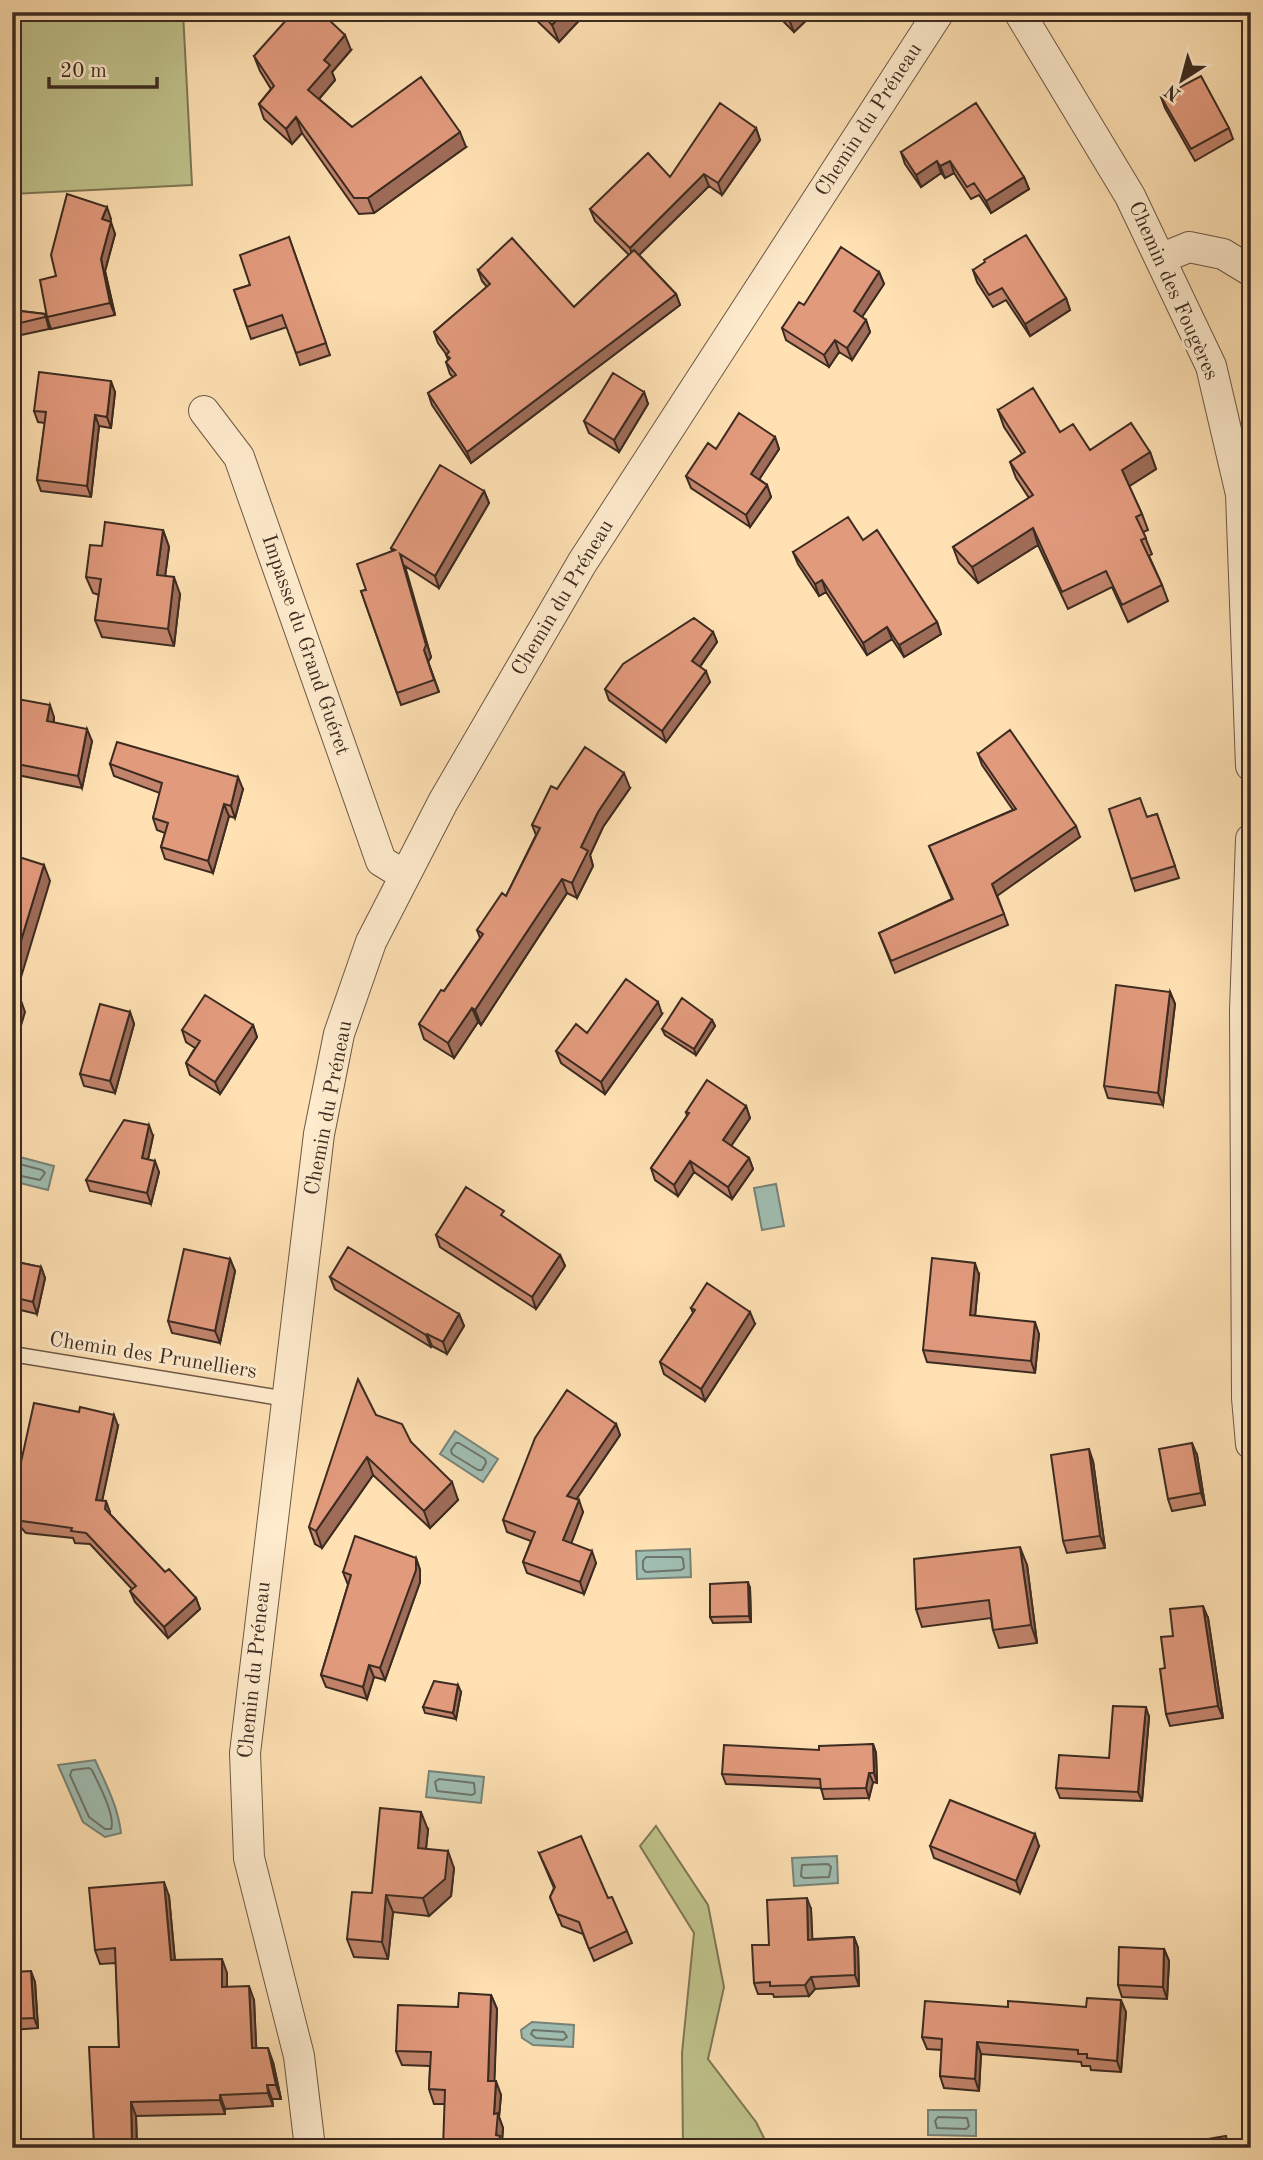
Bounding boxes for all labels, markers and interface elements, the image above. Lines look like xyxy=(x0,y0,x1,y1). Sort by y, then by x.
street label: Chemin du Préneau xyxy=(812,40,926,200)
scale bar xyxy=(49,46,158,90)
north arrow xyxy=(1148,46,1218,116)
text: 20 m xyxy=(60,61,107,82)
text: N xyxy=(1162,79,1185,104)
street label: Chemin des Fougères xyxy=(1124,199,1222,383)
street label: Chemin du Préneau xyxy=(508,516,618,680)
street label: Impasse du Grand Guéret xyxy=(257,532,353,758)
street label: Chemin du Préneau xyxy=(302,1019,356,1197)
street label: Chemin des Prunelliers xyxy=(48,1329,258,1383)
street label: Chemin du Préneau xyxy=(235,1580,275,1760)

